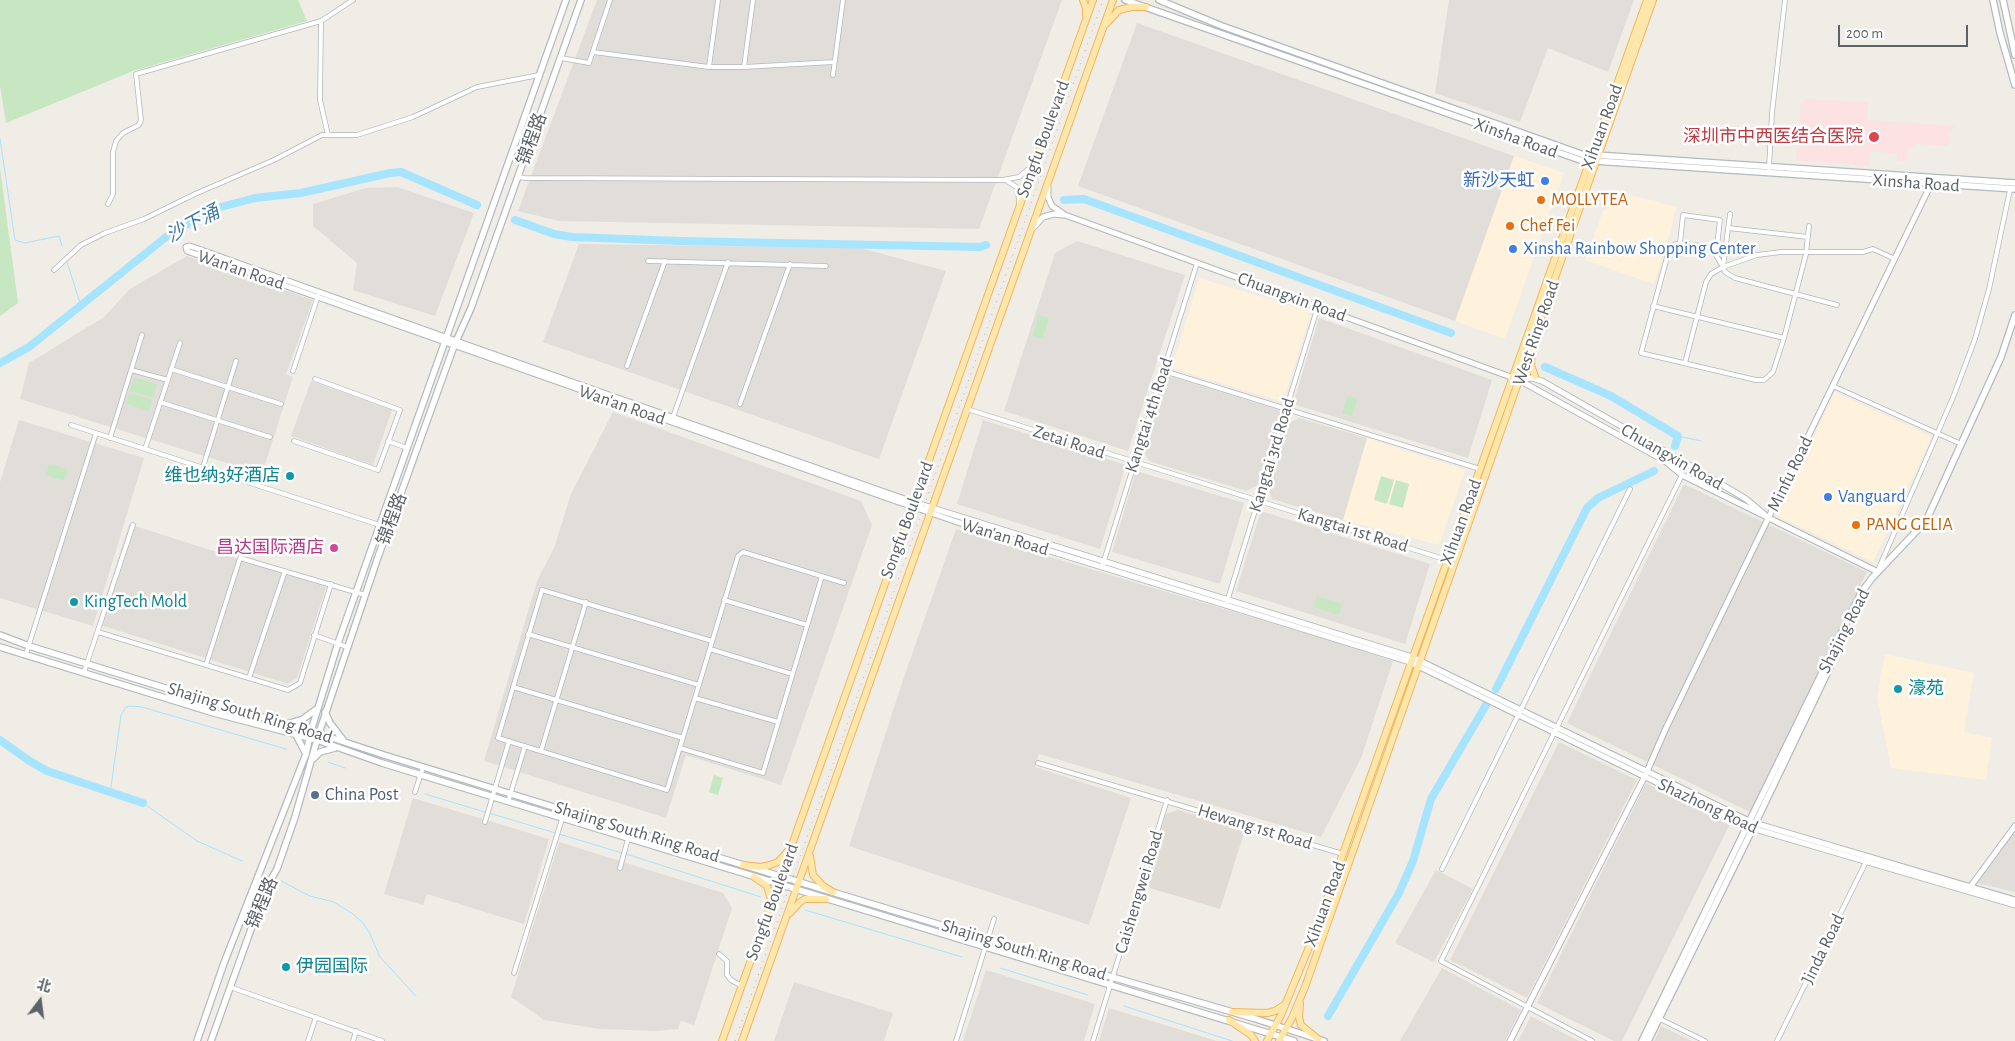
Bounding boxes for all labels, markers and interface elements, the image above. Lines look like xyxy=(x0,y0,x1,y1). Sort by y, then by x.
scale bar xyxy=(1840,15,1970,47)
text: 200 m xyxy=(1846,26,1883,41)
street label: Songfu Boulevard xyxy=(1012,77,1074,201)
street label: Xihuan Road xyxy=(1576,81,1628,173)
street label: 锦程路 xyxy=(513,110,551,168)
street label: Xinsha Road xyxy=(1471,113,1561,163)
place label: 深圳市中西医结合医院 xyxy=(1683,126,1863,148)
marker: 深圳市中西医结合医院 xyxy=(1867,130,1881,144)
street label: Xinsha Road xyxy=(1872,169,1960,197)
place label: 新沙天虹 xyxy=(1463,170,1535,192)
marker: 新沙天虹 xyxy=(1539,175,1551,187)
place label: MOLLYTEA xyxy=(1551,189,1628,211)
marker: MOLLYTEA xyxy=(1535,194,1547,206)
water label: 沙下涌 xyxy=(162,201,224,247)
place label: Chef Fei xyxy=(1520,215,1575,237)
marker: Chef Fei xyxy=(1504,220,1516,232)
place label: Xinsha Rainbow Shopping Center xyxy=(1523,238,1756,260)
marker: Xinsha Rainbow Shopping Center xyxy=(1507,243,1519,255)
street label: Wan'an Road xyxy=(195,245,287,295)
street label: Chuangxin Road xyxy=(1235,267,1349,327)
street label: West Ring Road xyxy=(1508,277,1564,389)
street label: Kangtai 4th Road xyxy=(1120,355,1178,475)
street label: Wan'an Road xyxy=(576,380,668,430)
street label: Kangtai 3rd Road xyxy=(1244,395,1300,515)
street label: Chuangxin Road xyxy=(1617,419,1727,495)
street label: Zetai Road xyxy=(1030,420,1108,464)
street label: Minfu Road xyxy=(1763,433,1817,515)
street label: Songfu Boulevard xyxy=(876,458,938,582)
place label: 维也纳3好酒店 xyxy=(165,465,280,487)
marker: 维也纳3好酒店 xyxy=(284,470,296,482)
street label: Xihuan Road xyxy=(1435,476,1487,568)
place label: Vanguard xyxy=(1838,486,1906,508)
street label: 锦程路 xyxy=(373,490,411,548)
marker: Vanguard xyxy=(1822,491,1834,503)
street label: Kangtai 1st Road xyxy=(1295,503,1411,557)
street label: Wan'an Road xyxy=(959,513,1051,561)
place label: PANG GELIA xyxy=(1866,514,1953,536)
marker: PANG GELIA xyxy=(1850,519,1862,531)
place label: 昌达国际酒店 xyxy=(216,537,324,559)
marker: 昌达国际酒店 xyxy=(328,542,340,554)
street label: Shajing Road xyxy=(1814,585,1874,677)
place label: KingTech Mold xyxy=(84,591,187,613)
marker: KingTech Mold xyxy=(68,596,80,608)
street label: Shajing South Ring Road xyxy=(165,678,335,748)
place label: 濠苑 xyxy=(1908,678,1944,700)
marker: 濠苑 xyxy=(1892,683,1904,695)
street label: Shazhong Road xyxy=(1654,773,1762,839)
place label: China Post xyxy=(325,784,398,806)
marker: China Post xyxy=(309,789,321,801)
street label: Shajing South Ring Road xyxy=(552,797,722,867)
street label: Hewang 1st Road xyxy=(1195,799,1315,855)
street label: Caishengwei Road xyxy=(1110,828,1168,956)
street label: Songfu Boulevard xyxy=(741,840,803,964)
street label: Xihuan Road xyxy=(1299,858,1351,950)
street label: 锦程路 xyxy=(242,874,282,932)
street label: Jinda Road xyxy=(1797,910,1849,988)
street label: Shajing South Ring Road xyxy=(939,915,1109,985)
place label: 伊园国际 xyxy=(296,956,368,978)
marker: 伊园国际 xyxy=(280,961,292,973)
north arrow xyxy=(15,976,65,1026)
text: 北 xyxy=(35,978,52,995)

